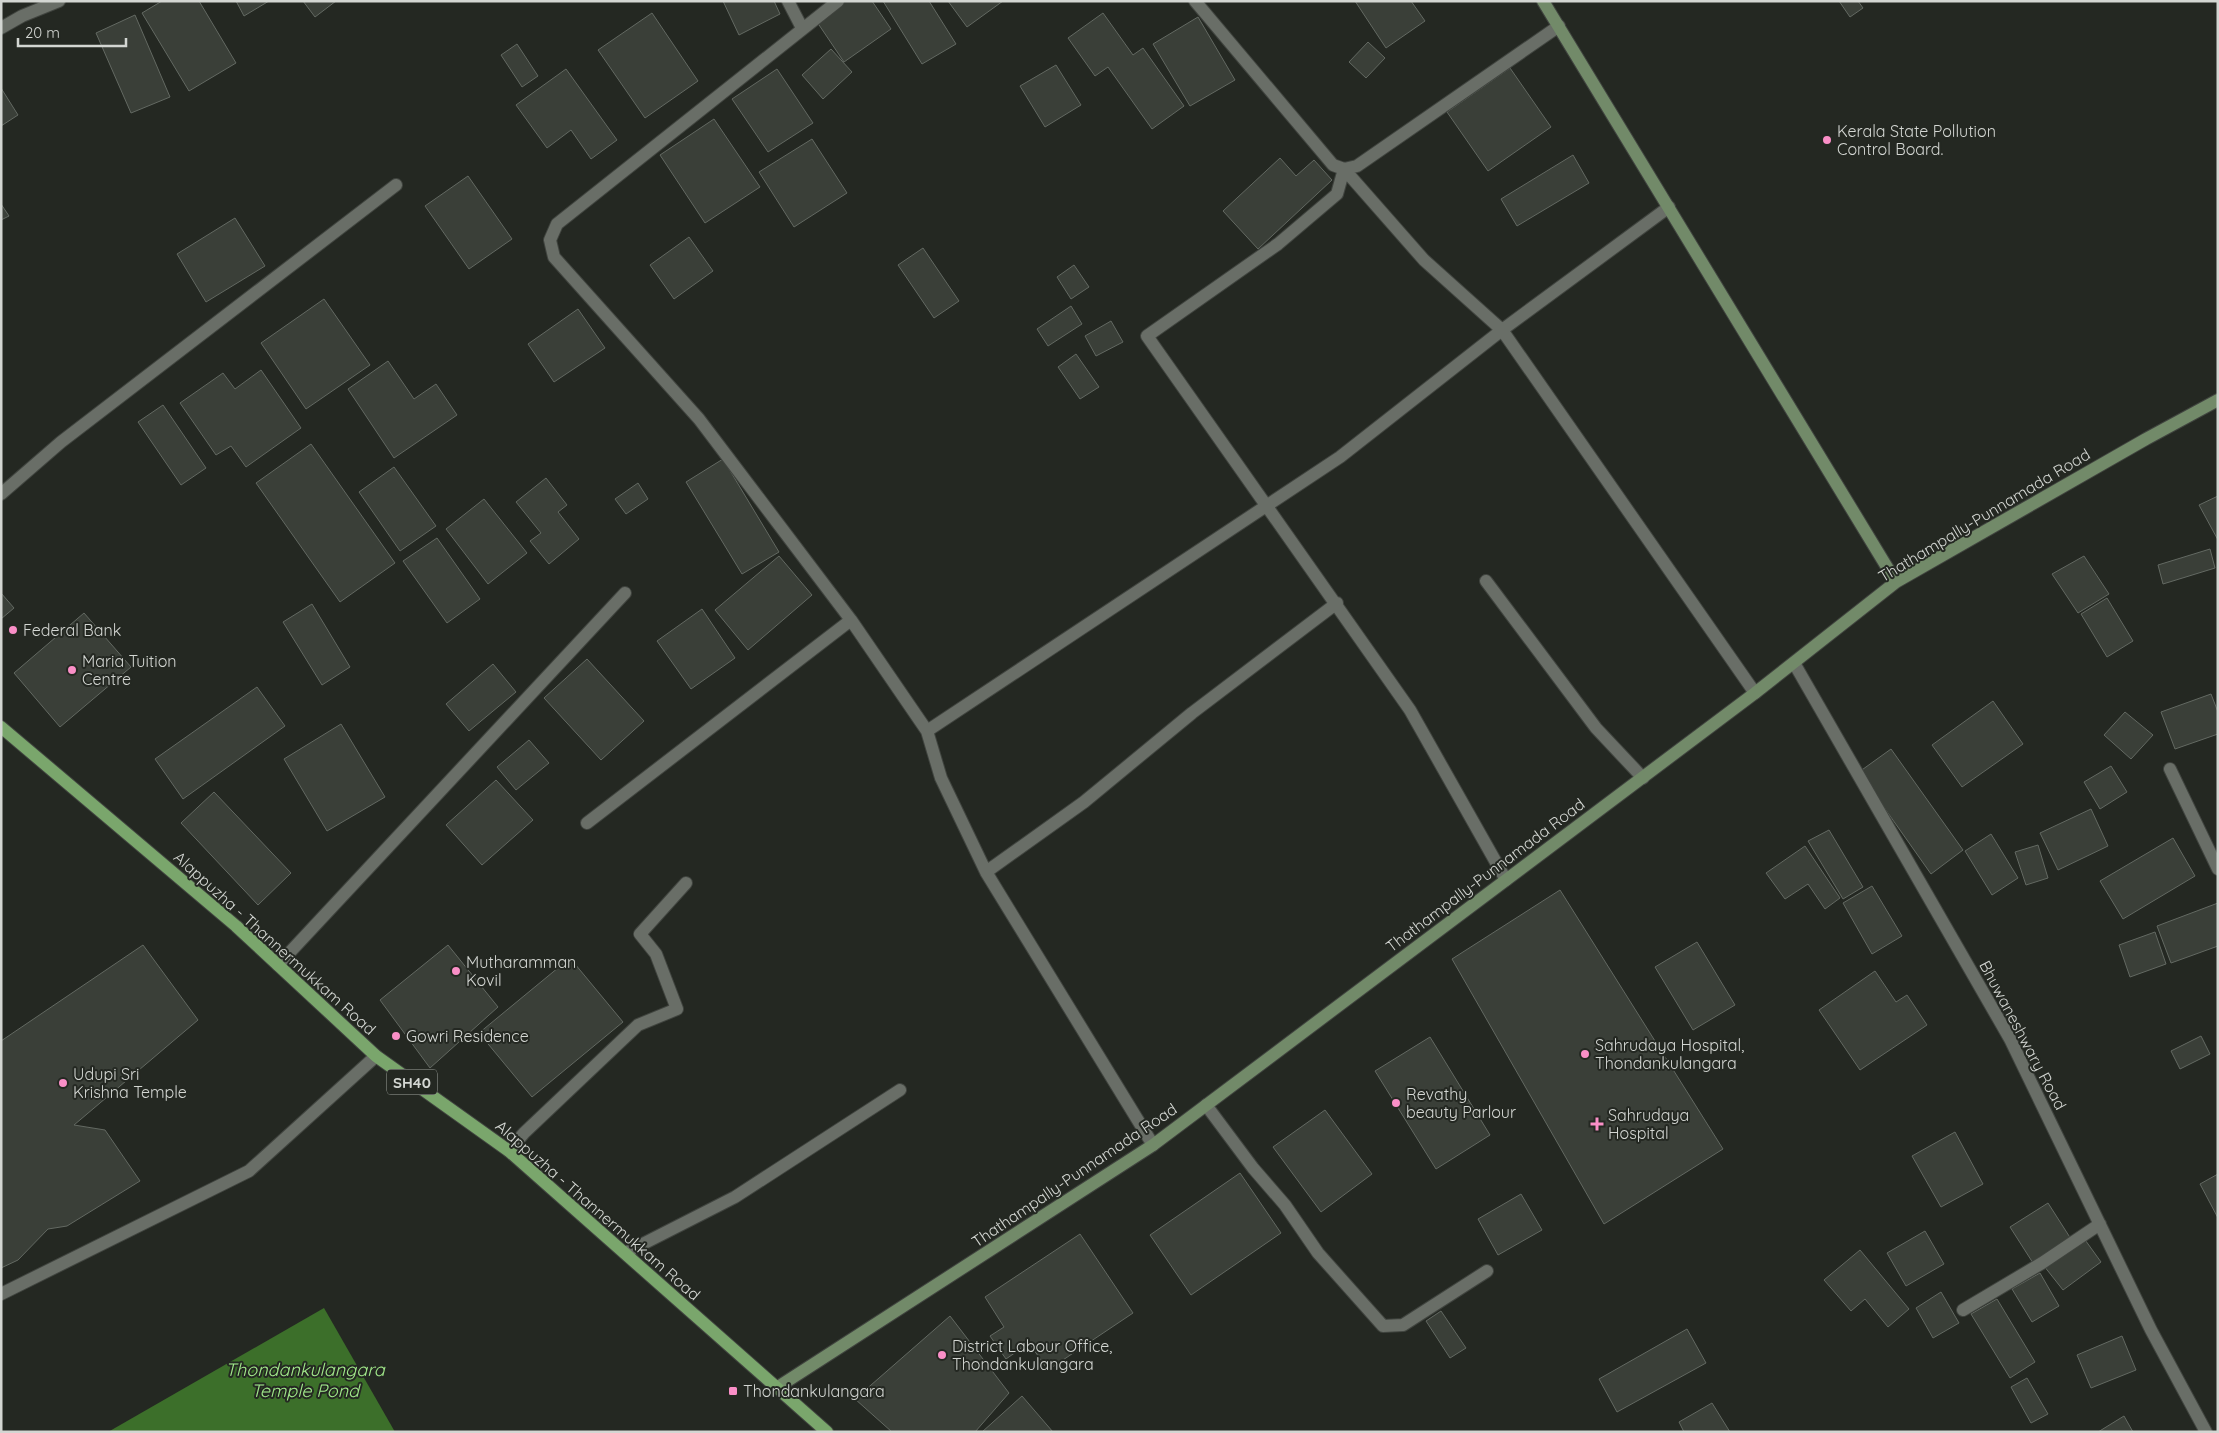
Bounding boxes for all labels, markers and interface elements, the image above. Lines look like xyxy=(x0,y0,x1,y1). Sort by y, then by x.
scale bar xyxy=(18,15,125,47)
text: 20 m xyxy=(25,23,60,42)
place label: Kerala State Pollution Control Board. xyxy=(1837,121,1996,159)
marker: Kerala State Pollution Control Board. xyxy=(1821,134,1833,146)
street label: Thathampally-Punnamada Road xyxy=(1874,444,2094,586)
place label: Federal Bank xyxy=(23,620,121,640)
marker: Federal Bank xyxy=(7,624,19,636)
place label: Maria Tuition Centre xyxy=(82,651,177,689)
marker: Maria Tuition Centre xyxy=(66,664,78,676)
street label: Thathampally-Punnamada Road xyxy=(1382,794,1588,956)
street label: Alappuzha - Thannermukkam Road xyxy=(170,847,380,1039)
place label: Mutharamman Kovil xyxy=(466,952,576,990)
street label: Bhuwaneshwary Road xyxy=(1975,957,2071,1113)
marker: Mutharamman Kovil xyxy=(450,965,462,977)
place label: Gowri Residence xyxy=(406,1026,529,1046)
marker: Gowri Residence xyxy=(390,1030,402,1042)
place label: Sahrudaya Hospital, Thondankulangara xyxy=(1595,1035,1744,1073)
marker: Sahrudaya Hospital, Thondankulangara xyxy=(1579,1048,1591,1060)
place label: Udupi Sri Krishna Temple xyxy=(73,1064,187,1102)
road number: SH40 xyxy=(387,1070,437,1094)
marker: Udupi Sri Krishna Temple xyxy=(57,1077,69,1089)
place label: Revathy beauty Parlour xyxy=(1406,1084,1516,1122)
marker: Revathy beauty Parlour xyxy=(1390,1097,1402,1109)
street label: Thathampally-Punnamada Road xyxy=(967,1099,1181,1251)
place label: Sahrudaya Hospital xyxy=(1608,1105,1689,1143)
street label: Alappuzha - Thannermukkam Road xyxy=(492,1116,704,1304)
marker: Sahrudaya Hospital xyxy=(1590,1117,1604,1131)
place label: District Labour Office, Thondankulangara xyxy=(952,1336,1112,1374)
marker: District Labour Office, Thondankulangara xyxy=(936,1349,948,1361)
water label: Thondankulangara Temple Pond xyxy=(225,1358,386,1402)
place label: Thondankulangara xyxy=(743,1381,885,1401)
marker: Thondankulangara xyxy=(727,1385,739,1397)

